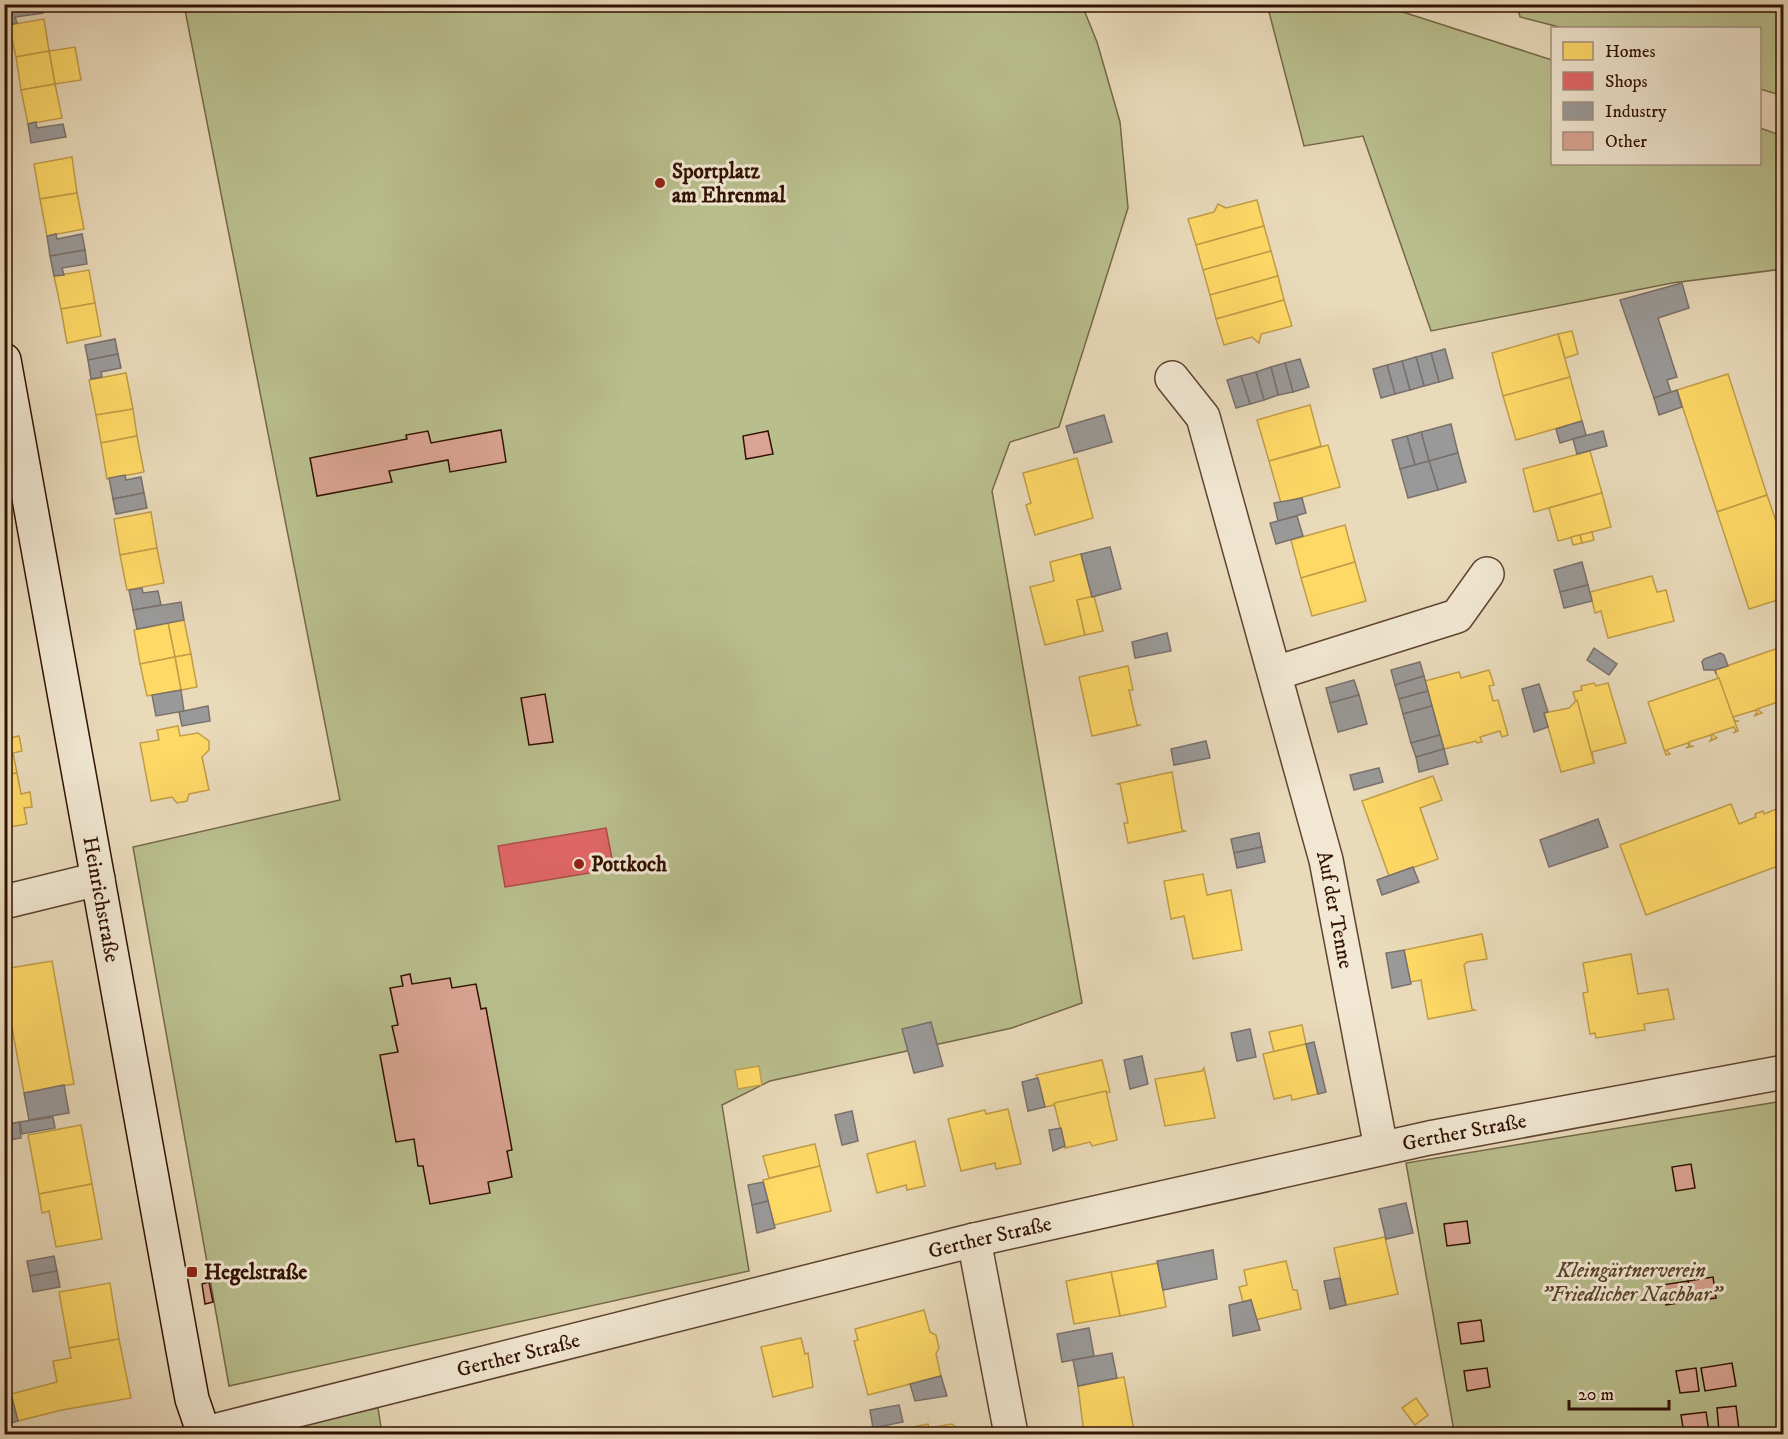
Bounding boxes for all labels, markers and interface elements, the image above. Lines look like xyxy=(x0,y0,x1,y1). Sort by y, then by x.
legend xyxy=(1551,27,1761,165)
text: Homes xyxy=(1605,41,1656,63)
text: Shops xyxy=(1605,71,1648,93)
text: Industry xyxy=(1605,101,1667,123)
text: Other xyxy=(1605,131,1647,153)
place label: Sportplatz am Ehrenmal xyxy=(672,159,786,209)
marker: Sportplatz am Ehrenmal xyxy=(653,176,667,190)
street label: Heinrichstraße xyxy=(76,834,125,965)
street label: Auf der Tenne xyxy=(1310,848,1358,971)
place label: Pottkoch xyxy=(591,852,668,878)
marker: Pottkoch xyxy=(572,857,586,871)
street label: Gerther Straße xyxy=(1400,1108,1529,1158)
street label: Gerther Straße xyxy=(926,1211,1054,1265)
park label: Kleingärtnerverein "Friedlicher Nachbar" xyxy=(1541,1258,1724,1308)
place label: Hegelstraße xyxy=(204,1260,307,1286)
marker: Hegelstraße xyxy=(185,1265,199,1279)
street label: Gerther Straße xyxy=(454,1328,583,1383)
scale bar xyxy=(1569,1373,1670,1411)
text: 20 m xyxy=(1578,1384,1614,1406)

